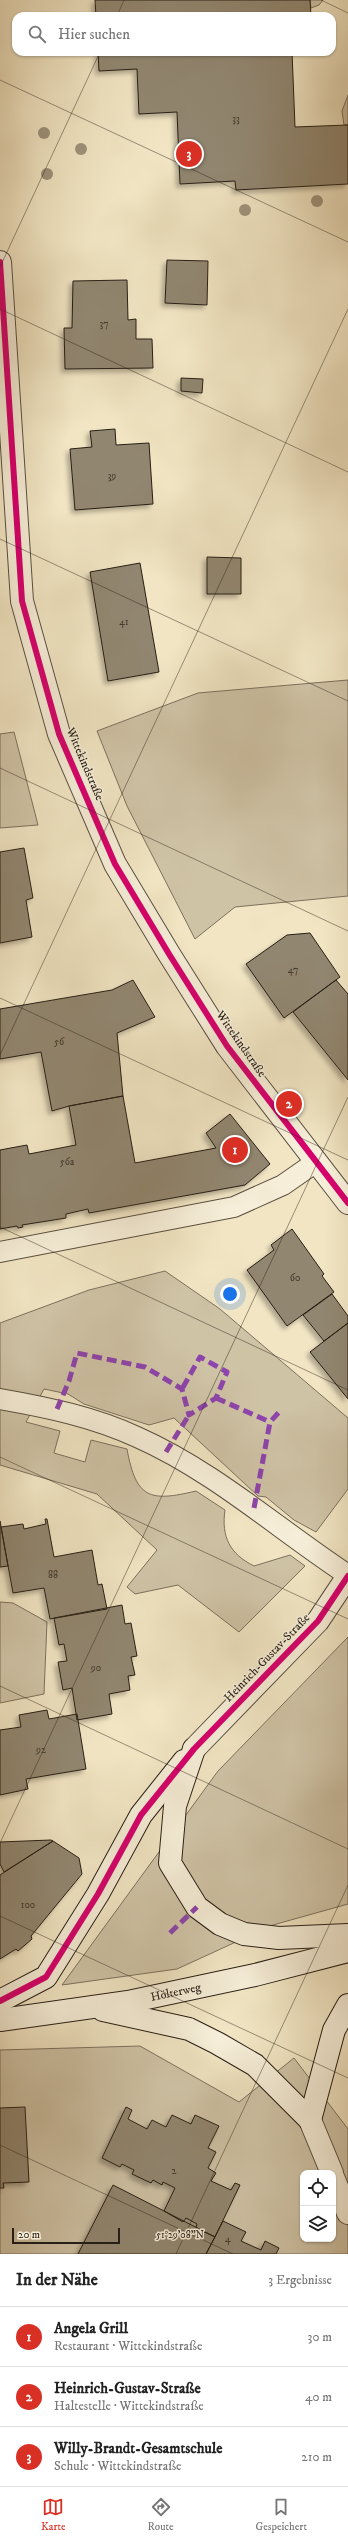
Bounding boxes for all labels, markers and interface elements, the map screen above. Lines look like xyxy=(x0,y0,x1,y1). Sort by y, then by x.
search box xyxy=(12,12,336,56)
icon: search xyxy=(26,23,48,45)
text: Hier suchen xyxy=(58,25,130,44)
house number: 33 xyxy=(232,113,240,125)
pin: 3 xyxy=(176,139,202,169)
house number: 37 xyxy=(100,318,109,330)
house number: 39 xyxy=(108,470,116,482)
house number: 41 xyxy=(119,616,129,628)
street label: Wittekindstraße xyxy=(63,724,107,803)
house number: 47 xyxy=(288,964,298,976)
street label: Wittekindstraße xyxy=(212,1007,269,1080)
house number: 56 xyxy=(54,1036,65,1048)
pin: 2 xyxy=(276,1089,302,1119)
pin: 1 xyxy=(222,1135,248,1165)
house number: 56a xyxy=(60,1156,75,1168)
house number: 60 xyxy=(290,1272,300,1284)
your location xyxy=(220,1284,240,1304)
house number: 88 xyxy=(48,1569,58,1581)
street label: Heinrich-Gustav-Straße xyxy=(221,1611,313,1705)
house number: 90 xyxy=(90,1662,101,1674)
house number: 92 xyxy=(35,1744,46,1756)
house number: 100 xyxy=(21,1899,35,1911)
street label: Hölterweg xyxy=(149,1979,202,2005)
house number: 2 xyxy=(172,2165,177,2177)
map controls xyxy=(300,2170,336,2242)
button: locate xyxy=(300,2170,336,2206)
button: layers xyxy=(300,2206,336,2242)
scale bar xyxy=(12,2226,120,2245)
text: 20 m xyxy=(18,2228,40,2242)
text: 51°29'08"N xyxy=(156,2229,204,2241)
house number: 4 xyxy=(225,2233,231,2245)
text: In der Nähe xyxy=(16,2269,98,2291)
text: 3 Ergebnisse xyxy=(268,2272,332,2288)
text: Angela Grill xyxy=(54,2319,128,2338)
text: 1 xyxy=(27,2329,31,2345)
text: 30 m xyxy=(308,2329,332,2345)
text: Restaurant · Wittekindstraße xyxy=(54,2338,202,2354)
text: Heinrich-Gustav-Straße xyxy=(54,2379,201,2398)
text: 2 xyxy=(26,2389,32,2405)
text: 40 m xyxy=(305,2389,332,2405)
text: Haltestelle · Wittekindstraße xyxy=(54,2398,204,2414)
text: Willy-Brandt-Gesamtschule xyxy=(54,2439,222,2458)
text: 3 xyxy=(27,2449,31,2465)
text: 210 m xyxy=(301,2449,332,2465)
text: Schule · Wittekindstraße xyxy=(54,2458,181,2474)
tab: Karte xyxy=(41,2496,66,2534)
tab: Route xyxy=(148,2496,174,2534)
tab: Gespeichert xyxy=(256,2496,307,2534)

